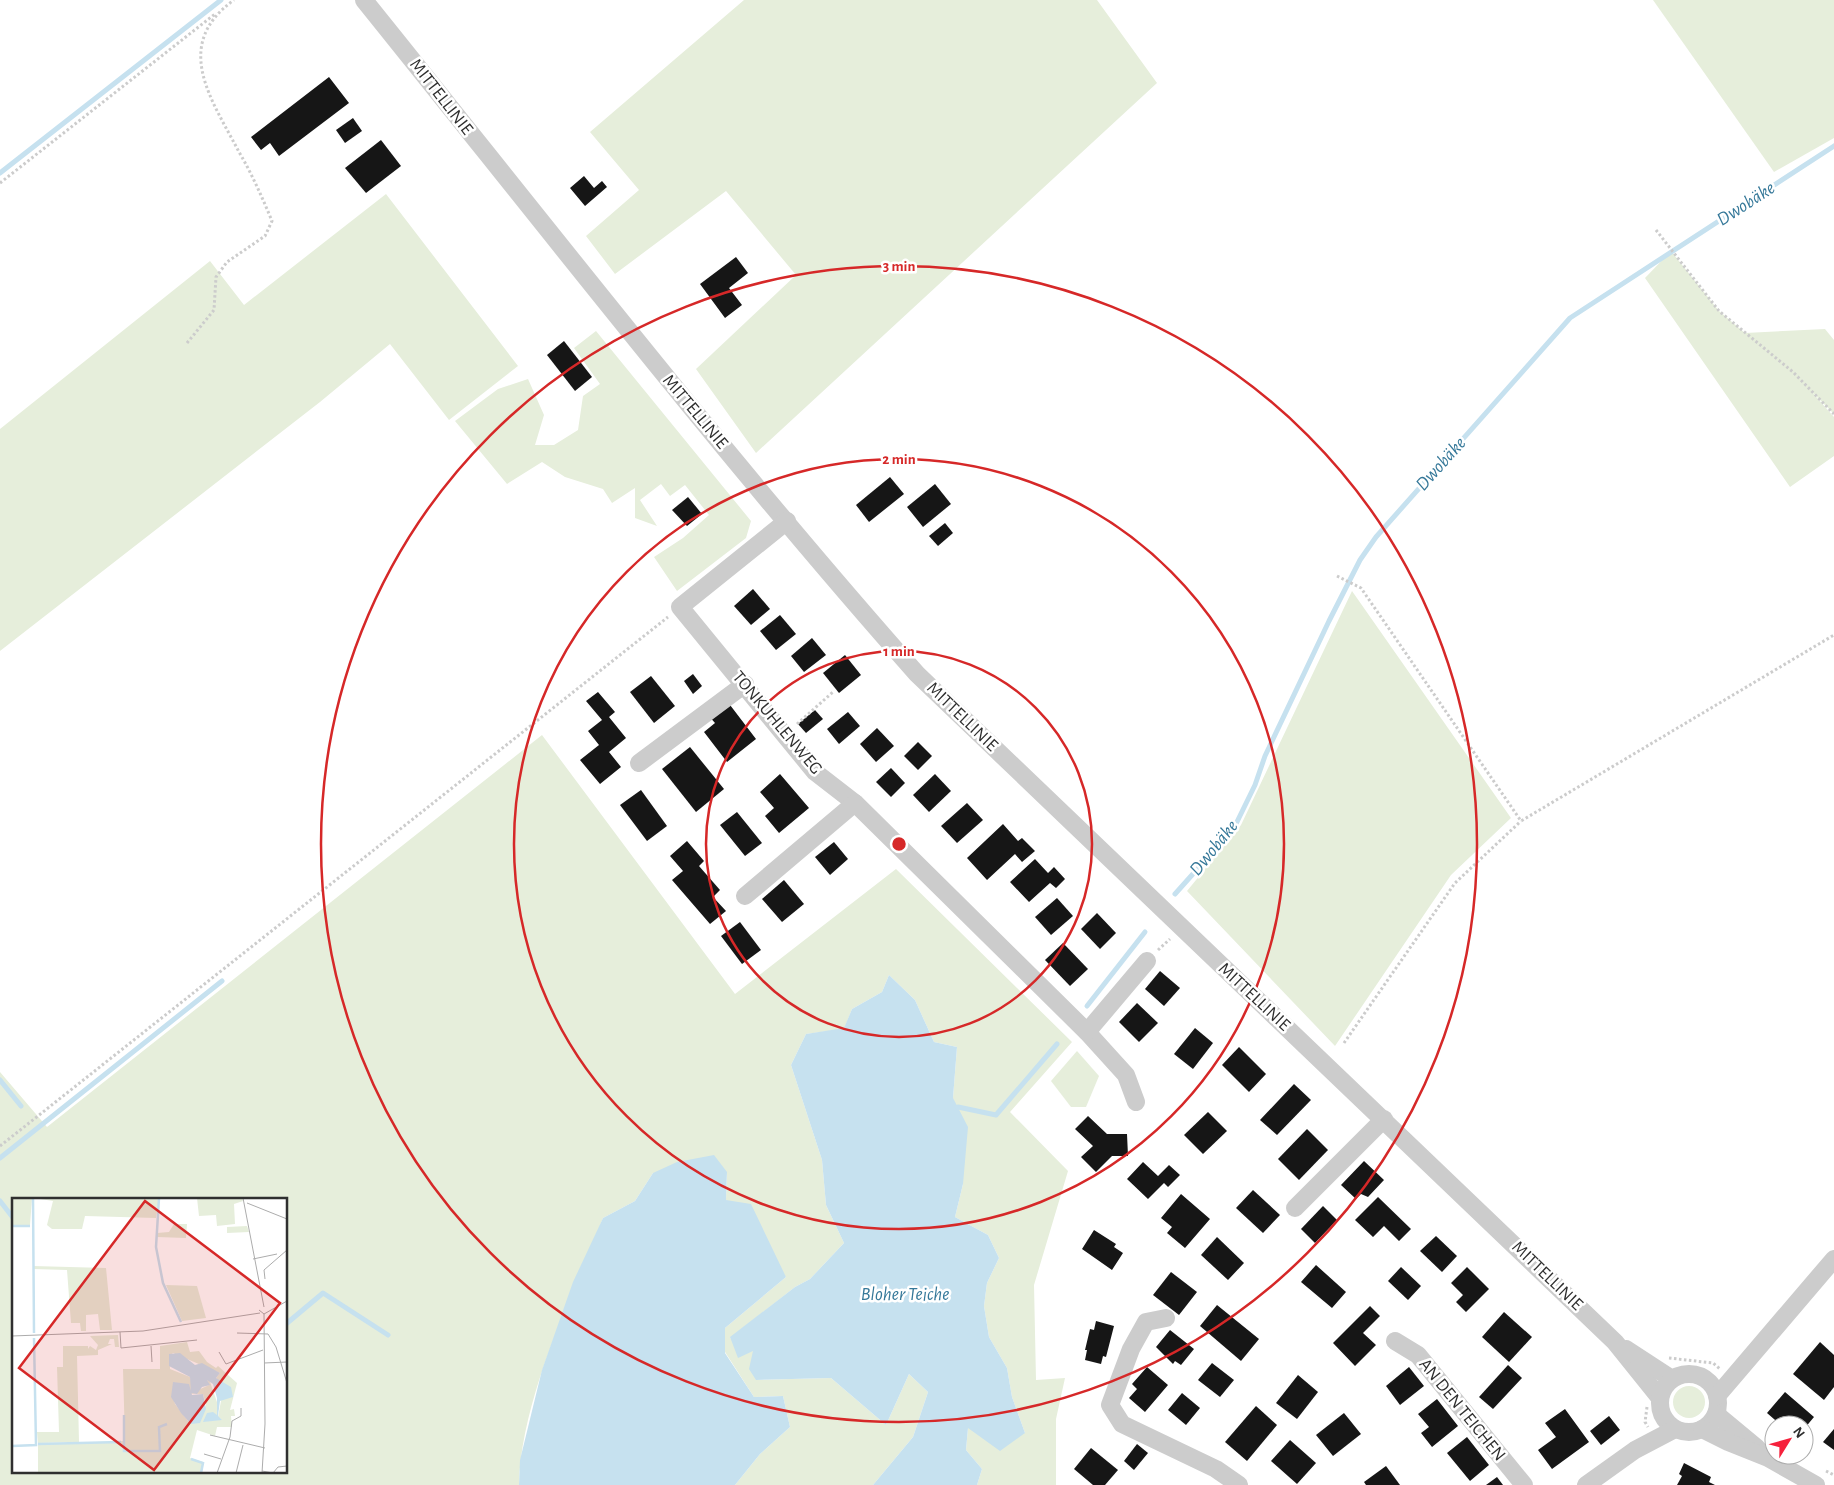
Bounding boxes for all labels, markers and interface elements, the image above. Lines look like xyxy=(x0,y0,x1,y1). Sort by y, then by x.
street label: MITTELLINIE xyxy=(406,56,476,139)
water label: Dwobäke xyxy=(1714,178,1778,230)
text: 3 min xyxy=(883,259,915,274)
street label: MITTELLINIE xyxy=(659,371,731,453)
water label: Dwobäke xyxy=(1412,434,1470,494)
text: 2 min xyxy=(882,452,916,467)
text: 1 min xyxy=(883,644,915,659)
street label: TONKUHLENWEG xyxy=(729,668,825,778)
street label: MITTELLINIE xyxy=(923,679,1001,755)
water label: Dwobäke xyxy=(1186,817,1242,879)
centre of rings xyxy=(890,835,908,853)
street label: MITTELLINIE xyxy=(1215,959,1294,1035)
inset map xyxy=(12,1198,288,1472)
street label: MITTELLINIE xyxy=(1508,1238,1586,1314)
water label: Bloher Teiche xyxy=(861,1285,949,1304)
street label: AN DEN TEICHEN xyxy=(1415,1355,1509,1465)
north arrow xyxy=(1764,1415,1814,1465)
text: N xyxy=(1790,1425,1807,1441)

